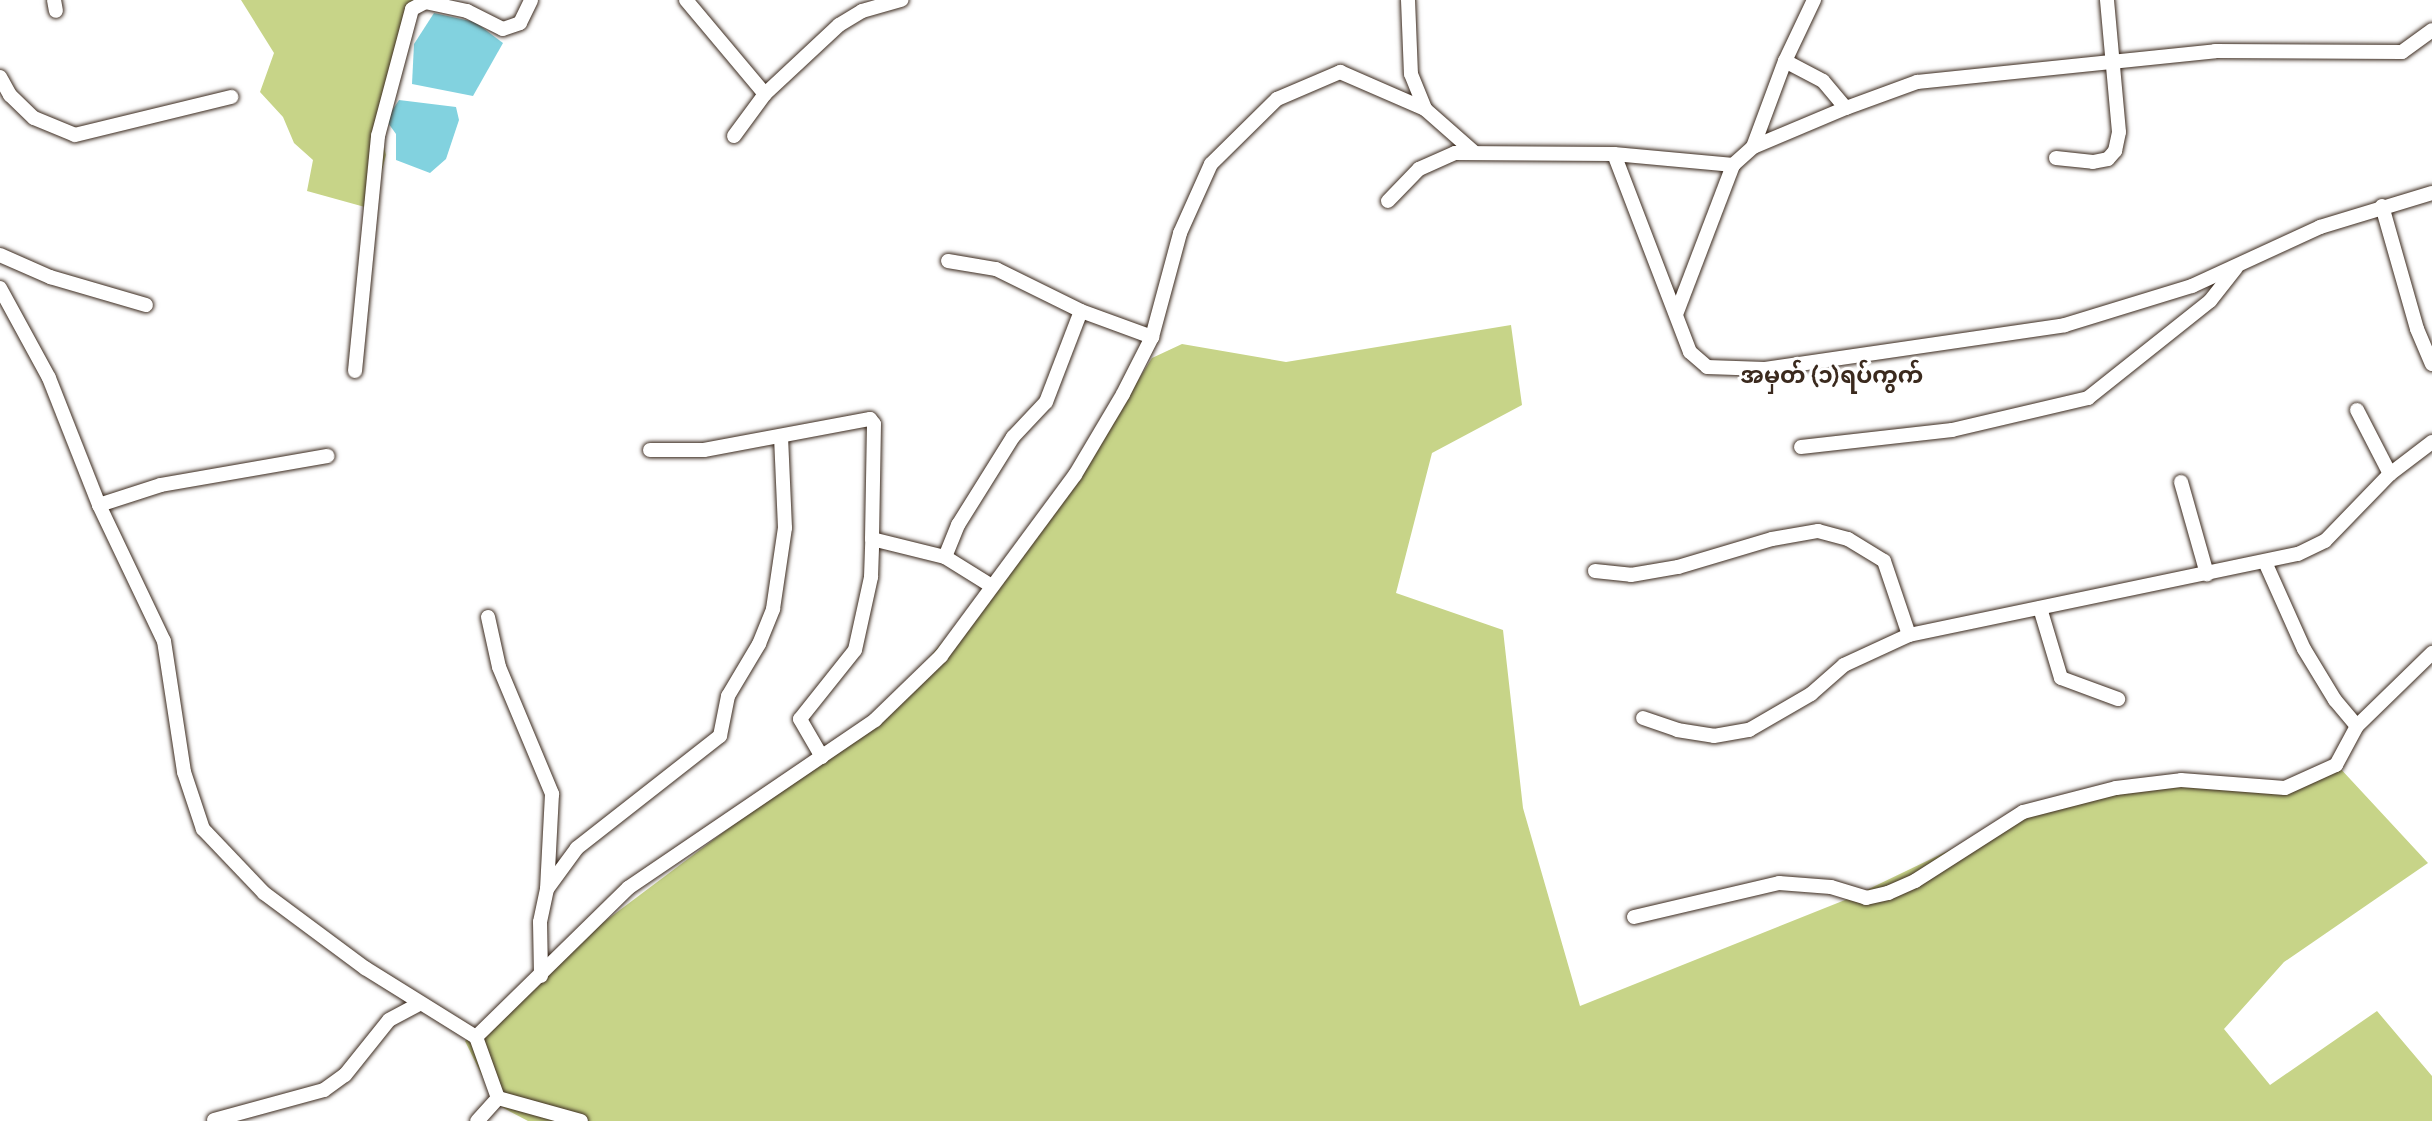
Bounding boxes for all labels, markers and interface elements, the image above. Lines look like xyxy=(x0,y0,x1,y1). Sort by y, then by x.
district label: အမှတ် (၁)ရပ်ကွက် xyxy=(1741,362,1923,390)

